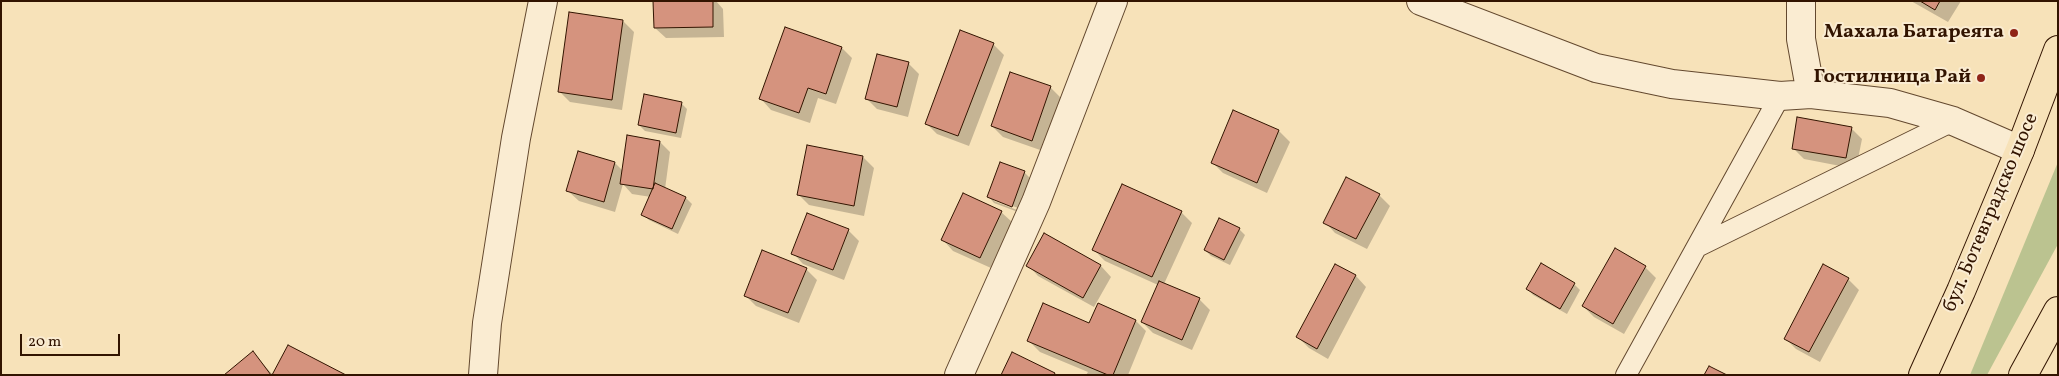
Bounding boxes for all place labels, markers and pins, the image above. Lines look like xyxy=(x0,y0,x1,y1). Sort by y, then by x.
place label: Махала Батареята xyxy=(1824,21,2004,45)
marker: Махала Батареята xyxy=(2008,27,2020,39)
place label: Гостилница Рай xyxy=(1814,66,1971,90)
marker: Гостилница Рай xyxy=(1975,72,1987,84)

